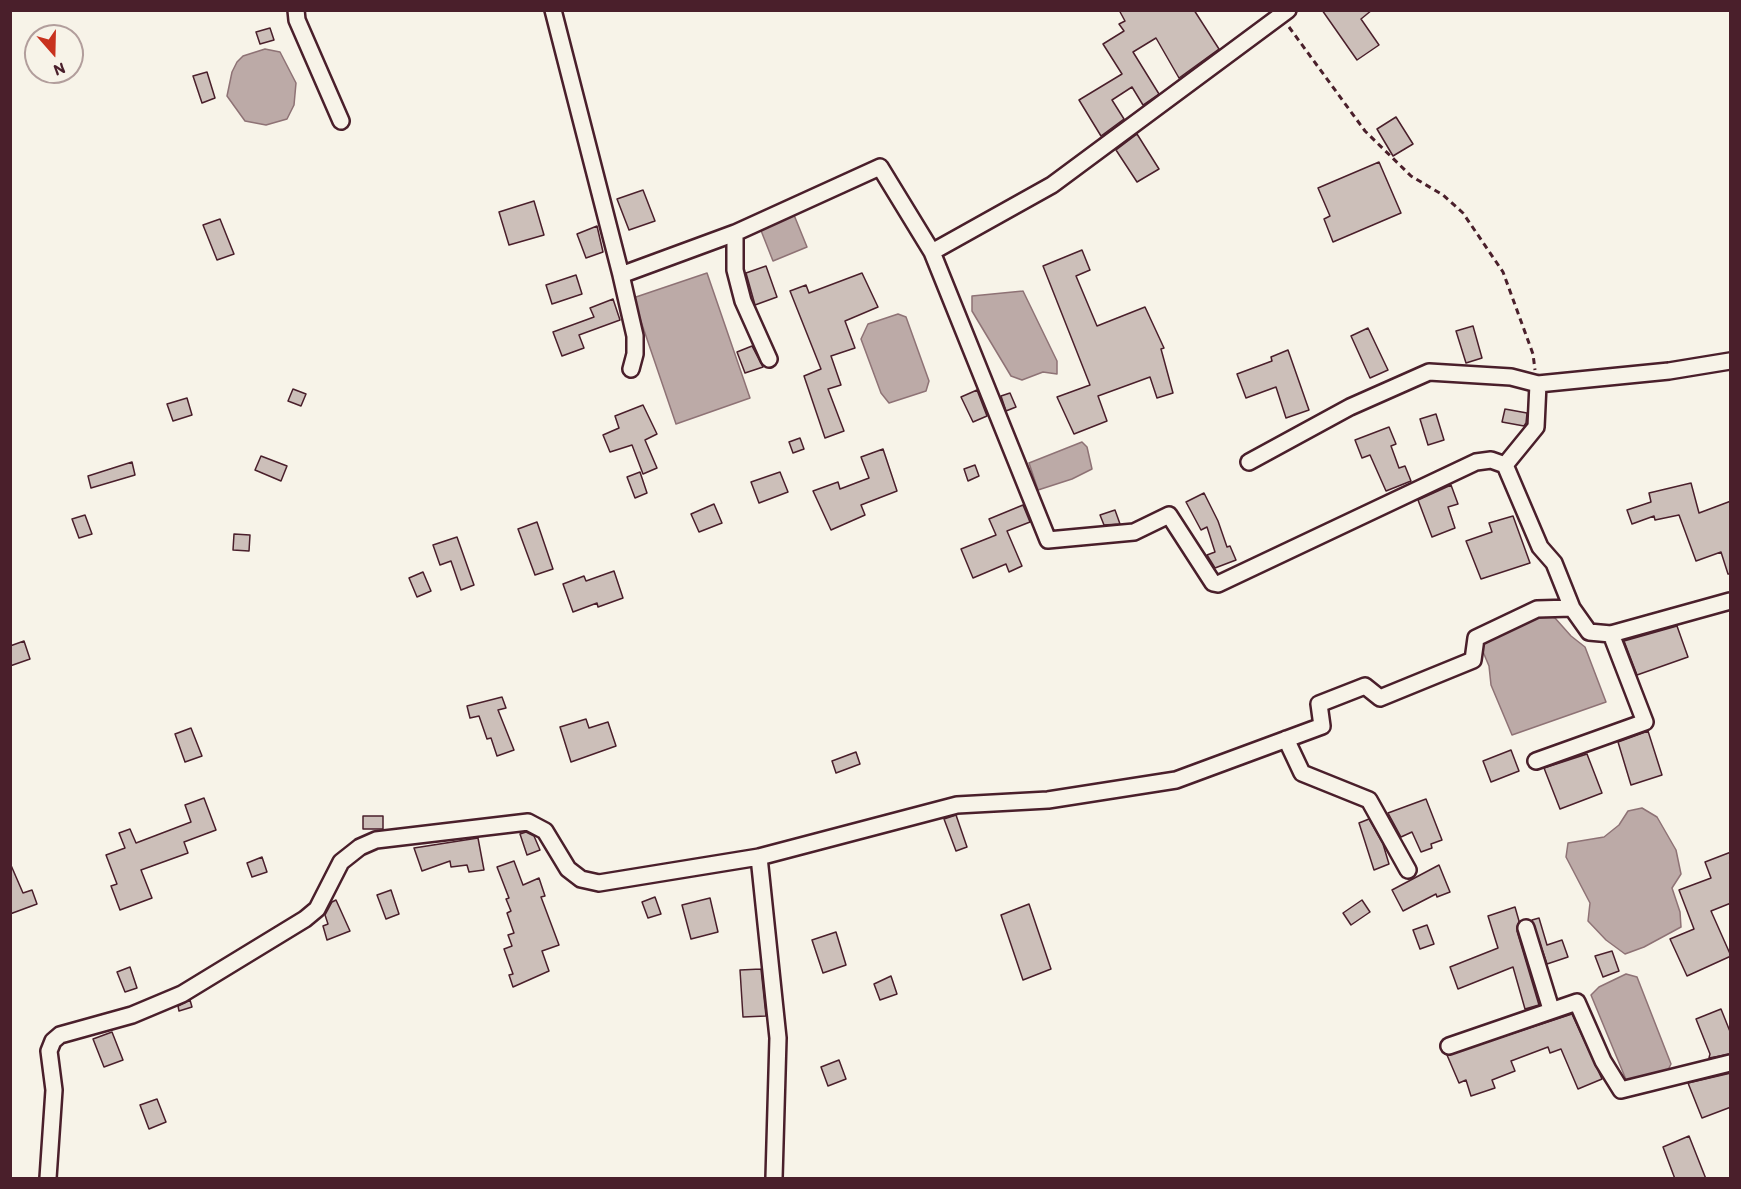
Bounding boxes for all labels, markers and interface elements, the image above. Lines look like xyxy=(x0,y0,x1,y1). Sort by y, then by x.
north arrow xyxy=(24,24,84,84)
text: N xyxy=(51,59,68,80)

